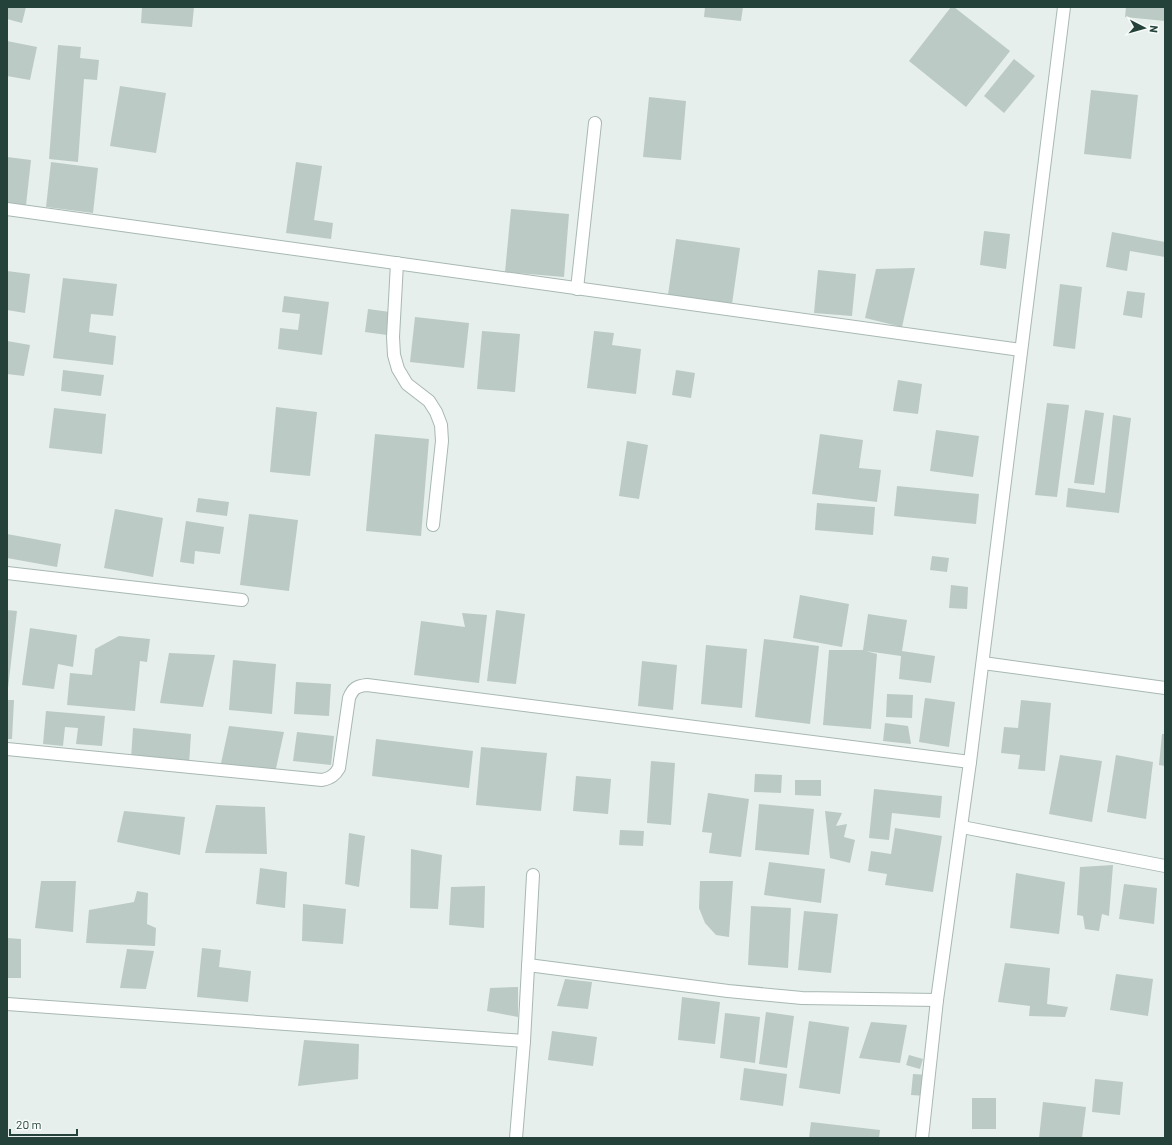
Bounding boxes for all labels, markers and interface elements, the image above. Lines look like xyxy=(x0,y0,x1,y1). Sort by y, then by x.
north arrow xyxy=(1124,8,1164,48)
text: N xyxy=(1148,25,1161,33)
scale bar xyxy=(10,1111,77,1137)
text: 20 m xyxy=(16,1117,42,1131)

